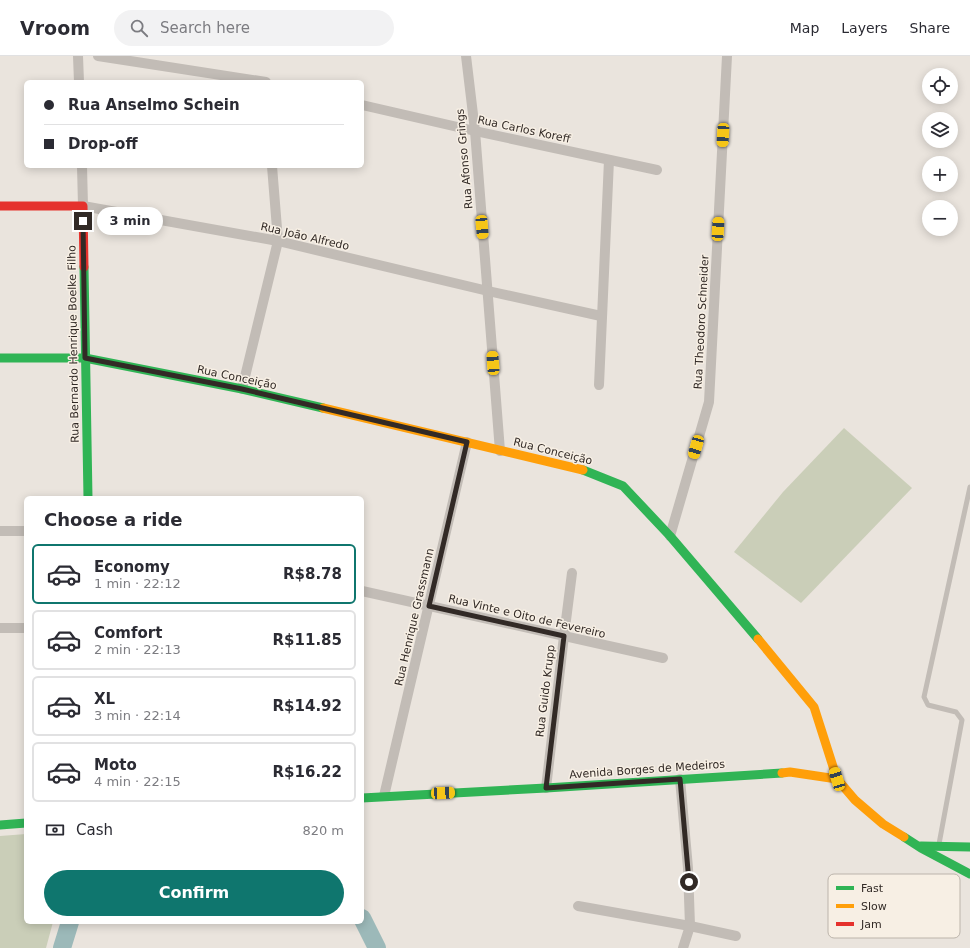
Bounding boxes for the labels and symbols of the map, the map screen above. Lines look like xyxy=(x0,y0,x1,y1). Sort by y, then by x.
street label: Rua Afonso Grings xyxy=(454,108,475,210)
street label: Rua Carlos Koreff xyxy=(476,113,572,146)
car xyxy=(716,123,730,147)
callout: 3 min xyxy=(97,207,163,235)
route end xyxy=(74,212,92,230)
car xyxy=(475,215,489,239)
car xyxy=(711,217,725,241)
street label: Rua João Alfredo xyxy=(259,220,351,253)
street label: Rua Bernardo Henrique Boelke Filho xyxy=(65,245,82,443)
street label: Rua Theodoro Schneider xyxy=(691,254,712,390)
car xyxy=(486,351,500,375)
street label: Rua Conceição xyxy=(196,363,278,392)
car xyxy=(687,434,705,460)
street label: Rua Conceição xyxy=(512,435,594,468)
street label: Rua Henrique Grassmann xyxy=(392,547,437,687)
street label: Rua Vinte e Oito de Fevereiro xyxy=(447,592,607,641)
street label: Rua Guido Krupp xyxy=(533,644,558,738)
street label: Avenida Borges de Medeiros xyxy=(569,758,726,781)
car xyxy=(828,766,846,792)
car xyxy=(431,786,455,800)
route start xyxy=(680,873,698,891)
legend xyxy=(828,874,960,938)
text: Fast xyxy=(861,882,884,895)
text: Slow xyxy=(861,900,887,913)
text: Jam xyxy=(860,918,882,931)

